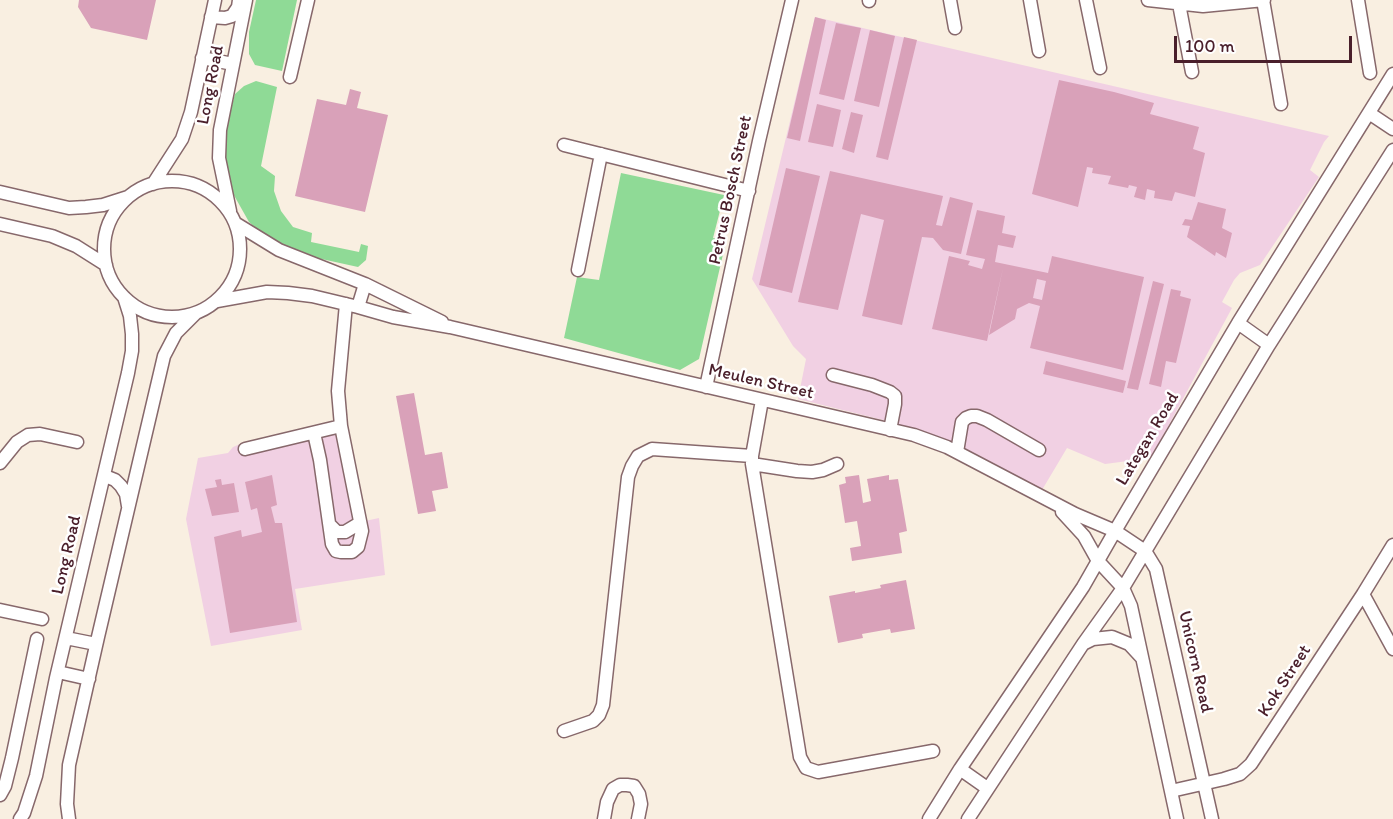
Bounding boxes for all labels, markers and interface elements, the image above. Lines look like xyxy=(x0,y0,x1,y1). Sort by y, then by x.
scale bar xyxy=(1177,24,1356,62)
text: 100 m xyxy=(1185,35,1235,57)
street label: Long Road xyxy=(193,43,229,127)
street label: Petrus Bosch Street xyxy=(705,113,757,267)
street label: Meulen Street xyxy=(706,359,816,405)
street label: Lategan Road xyxy=(1112,388,1184,490)
street label: Long Road xyxy=(47,513,87,597)
street label: Unicorn Road xyxy=(1173,609,1217,715)
street label: Kok Street xyxy=(1254,641,1316,721)

